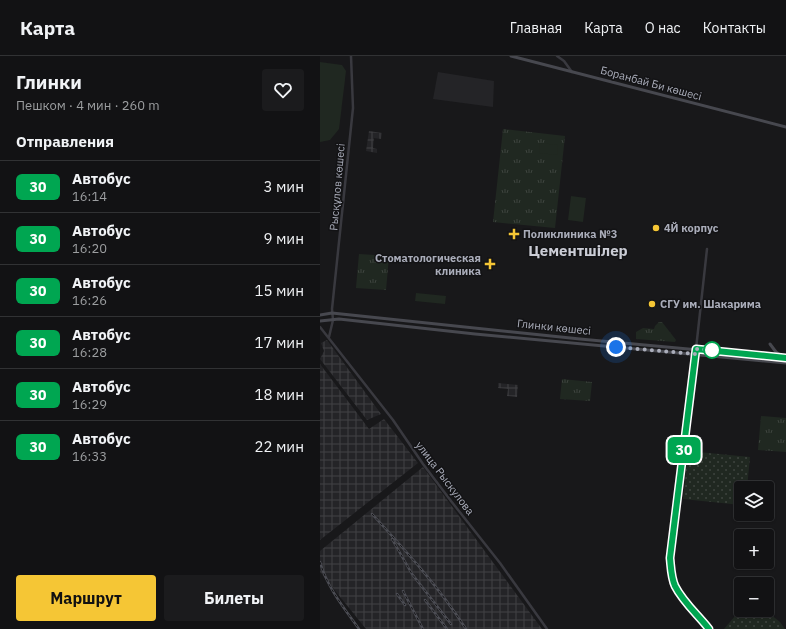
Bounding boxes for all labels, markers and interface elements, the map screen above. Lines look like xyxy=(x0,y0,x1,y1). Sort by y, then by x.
text: Карта xyxy=(20,16,75,40)
text: Главная xyxy=(510,19,562,37)
text: Карта xyxy=(584,19,623,37)
text: О нас xyxy=(645,19,681,37)
text: Контакты xyxy=(703,19,766,37)
street label: Боранбай Би көшесі xyxy=(599,63,703,103)
button: heart xyxy=(262,69,304,111)
text: Глинки xyxy=(16,70,82,94)
text: Пешком · 4 мин · 260 m xyxy=(16,97,160,114)
text: Отправления xyxy=(16,132,114,151)
street label: Рысқұлов көшесі xyxy=(326,143,348,231)
text: Автобус xyxy=(72,169,131,188)
text: 3 мин xyxy=(263,177,304,196)
text: 30 xyxy=(30,178,46,196)
text: 16:14 xyxy=(72,188,107,205)
text: Автобус xyxy=(72,221,131,240)
place label: 4Й корпус xyxy=(664,221,719,235)
marker: 4Й корпус xyxy=(651,223,661,233)
place label: Поликлиника №3 xyxy=(523,227,617,241)
marker: Поликлиника №3 xyxy=(508,228,520,240)
text: 9 мин xyxy=(263,229,304,248)
text: 30 xyxy=(30,230,46,248)
text: 16:20 xyxy=(72,240,107,257)
district label: Цементшілер xyxy=(528,241,628,260)
place label: Стоматологическая клиника xyxy=(375,251,481,278)
marker: Стоматологическая клиника xyxy=(484,258,496,270)
text: Автобус xyxy=(72,273,131,292)
text: 15 мин xyxy=(254,281,304,300)
text: 30 xyxy=(30,282,46,300)
text: 16:26 xyxy=(72,292,107,309)
place label: СГУ им. Шакарима xyxy=(660,297,761,311)
marker: СГУ им. Шакарима xyxy=(647,299,657,309)
street label: Глинки көшесі xyxy=(516,316,592,338)
text: Автобус xyxy=(72,325,131,344)
text: 17 мин xyxy=(254,333,304,352)
text: 30 xyxy=(30,334,46,352)
your location xyxy=(606,337,626,357)
unlabelled marker xyxy=(703,341,721,359)
text: 16:28 xyxy=(72,344,107,361)
text: Автобус xyxy=(72,377,131,396)
text: 18 мин xyxy=(254,385,304,404)
text: 30 xyxy=(30,386,46,404)
text: 16:29 xyxy=(72,396,107,413)
text: Автобус xyxy=(72,429,131,448)
text: 22 мин xyxy=(254,437,304,456)
line badge: 30 xyxy=(666,437,702,463)
text: 30 xyxy=(30,438,46,456)
street label: улица Рыскулова xyxy=(413,438,477,518)
text: 30 xyxy=(676,441,692,459)
text: 16:33 xyxy=(72,448,107,465)
map controls xyxy=(734,481,774,617)
button: layers xyxy=(734,481,774,521)
button: + xyxy=(734,529,774,569)
button: Маршрут xyxy=(16,575,156,621)
button: Билеты xyxy=(164,575,304,621)
button: − xyxy=(734,577,774,617)

